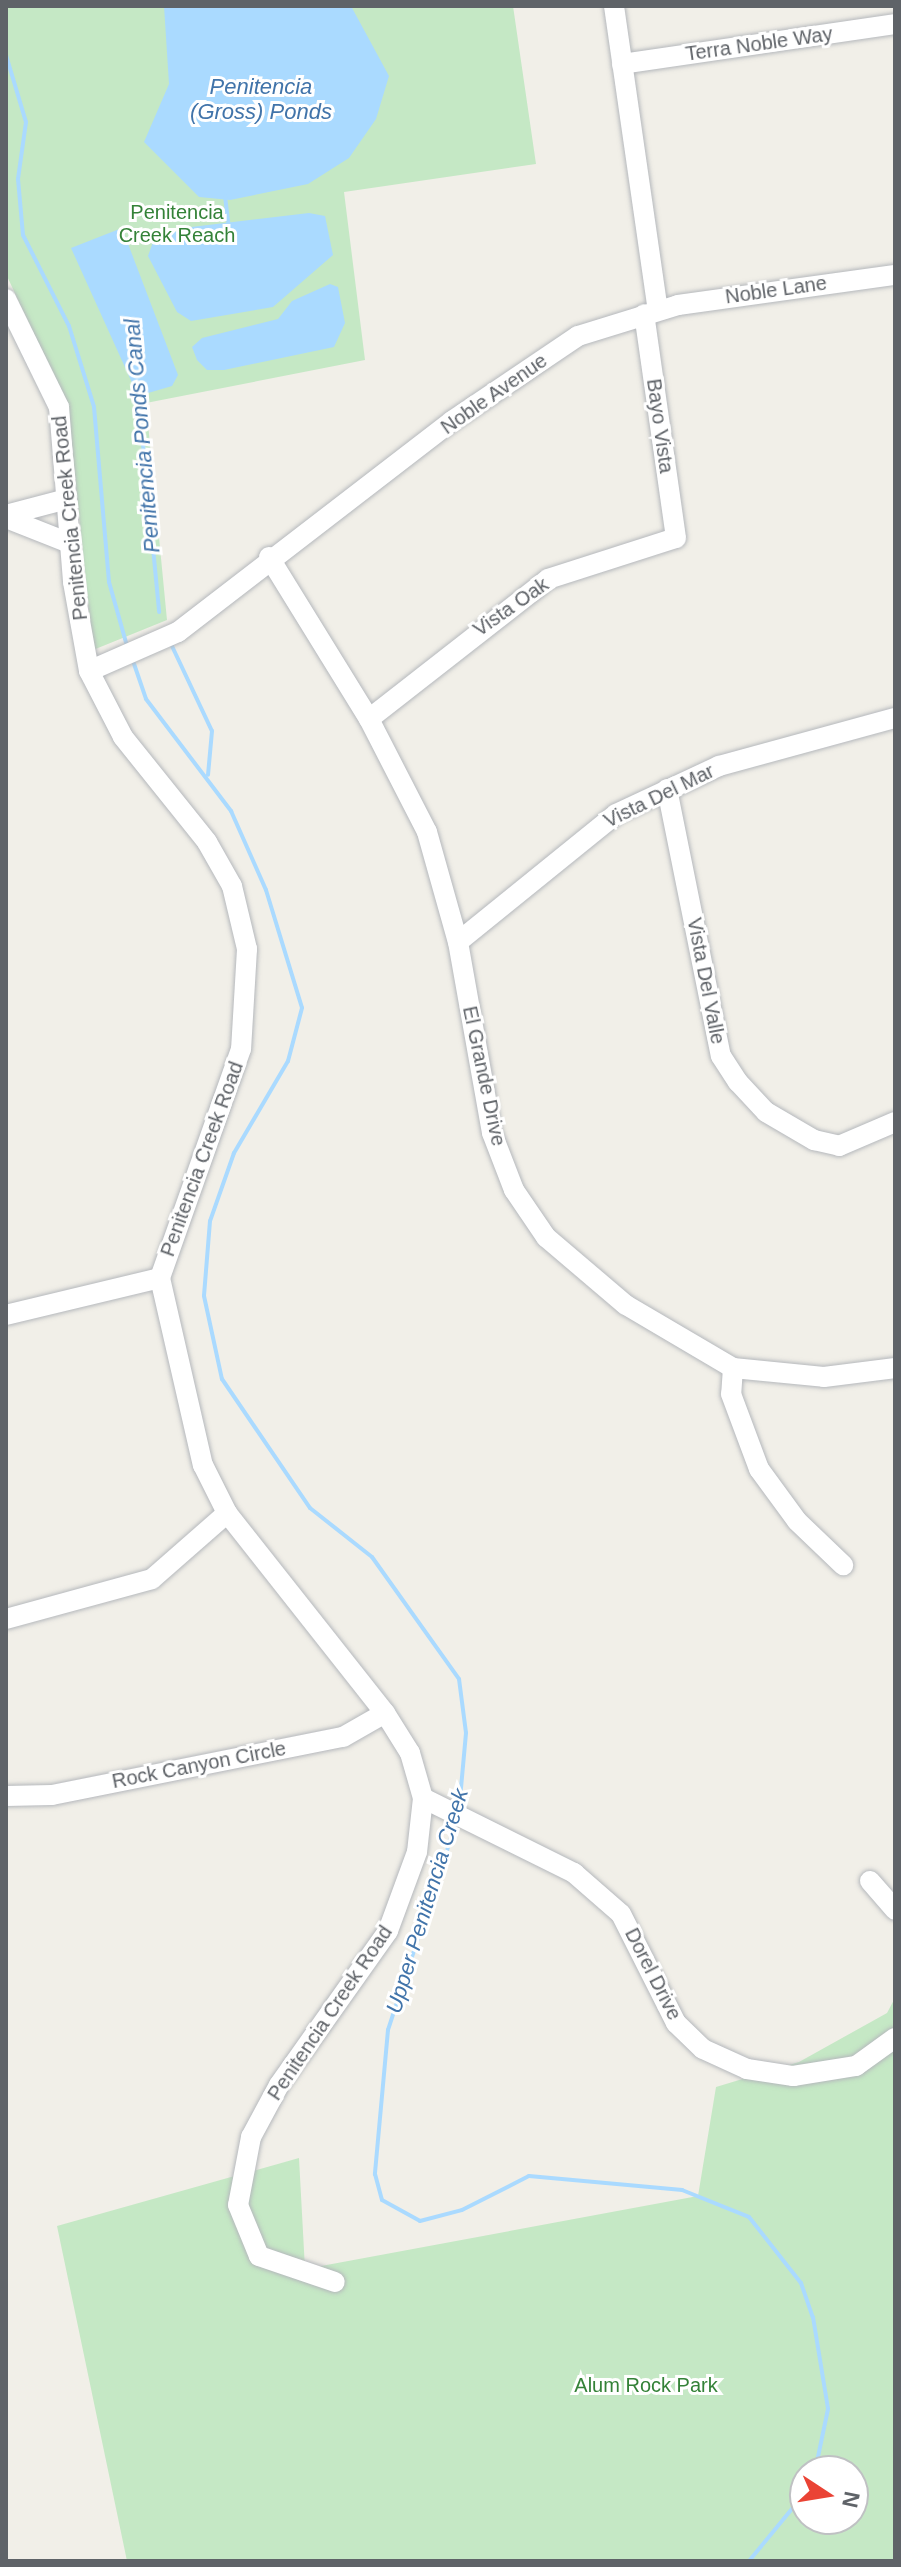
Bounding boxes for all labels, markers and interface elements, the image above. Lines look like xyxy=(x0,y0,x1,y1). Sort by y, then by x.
street label: Terra Noble Way xyxy=(684,22,834,66)
water label: Penitencia (Gross) Ponds xyxy=(190,73,332,124)
park label: Penitencia Creek Reach xyxy=(119,200,235,247)
street label: Noble Lane xyxy=(724,271,828,309)
water label: Penitencia Ponds Canal xyxy=(119,318,165,554)
street label: Noble Avenue xyxy=(436,348,552,440)
street label: Bayo Vista xyxy=(641,377,679,475)
street label: Penitencia Creek Road xyxy=(47,414,93,622)
street label: Vista Oak xyxy=(469,572,553,642)
street label: Vista Del Mar xyxy=(600,759,718,833)
street label: Vista Del Valle xyxy=(682,916,730,1046)
street label: El Grande Drive xyxy=(457,1004,511,1148)
street label: Penitencia Creek Road xyxy=(156,1058,248,1260)
street label: Rock Canyon Circle xyxy=(110,1736,288,1794)
water label: Upper Penitencia Creek xyxy=(380,1785,474,2017)
street label: Penitencia Creek Road xyxy=(263,1921,397,2105)
street label: Dorel Drive xyxy=(620,1924,686,2024)
park label: Alum Rock Park xyxy=(574,2373,718,2397)
north arrow xyxy=(789,2455,869,2535)
text: N xyxy=(837,2489,865,2510)

